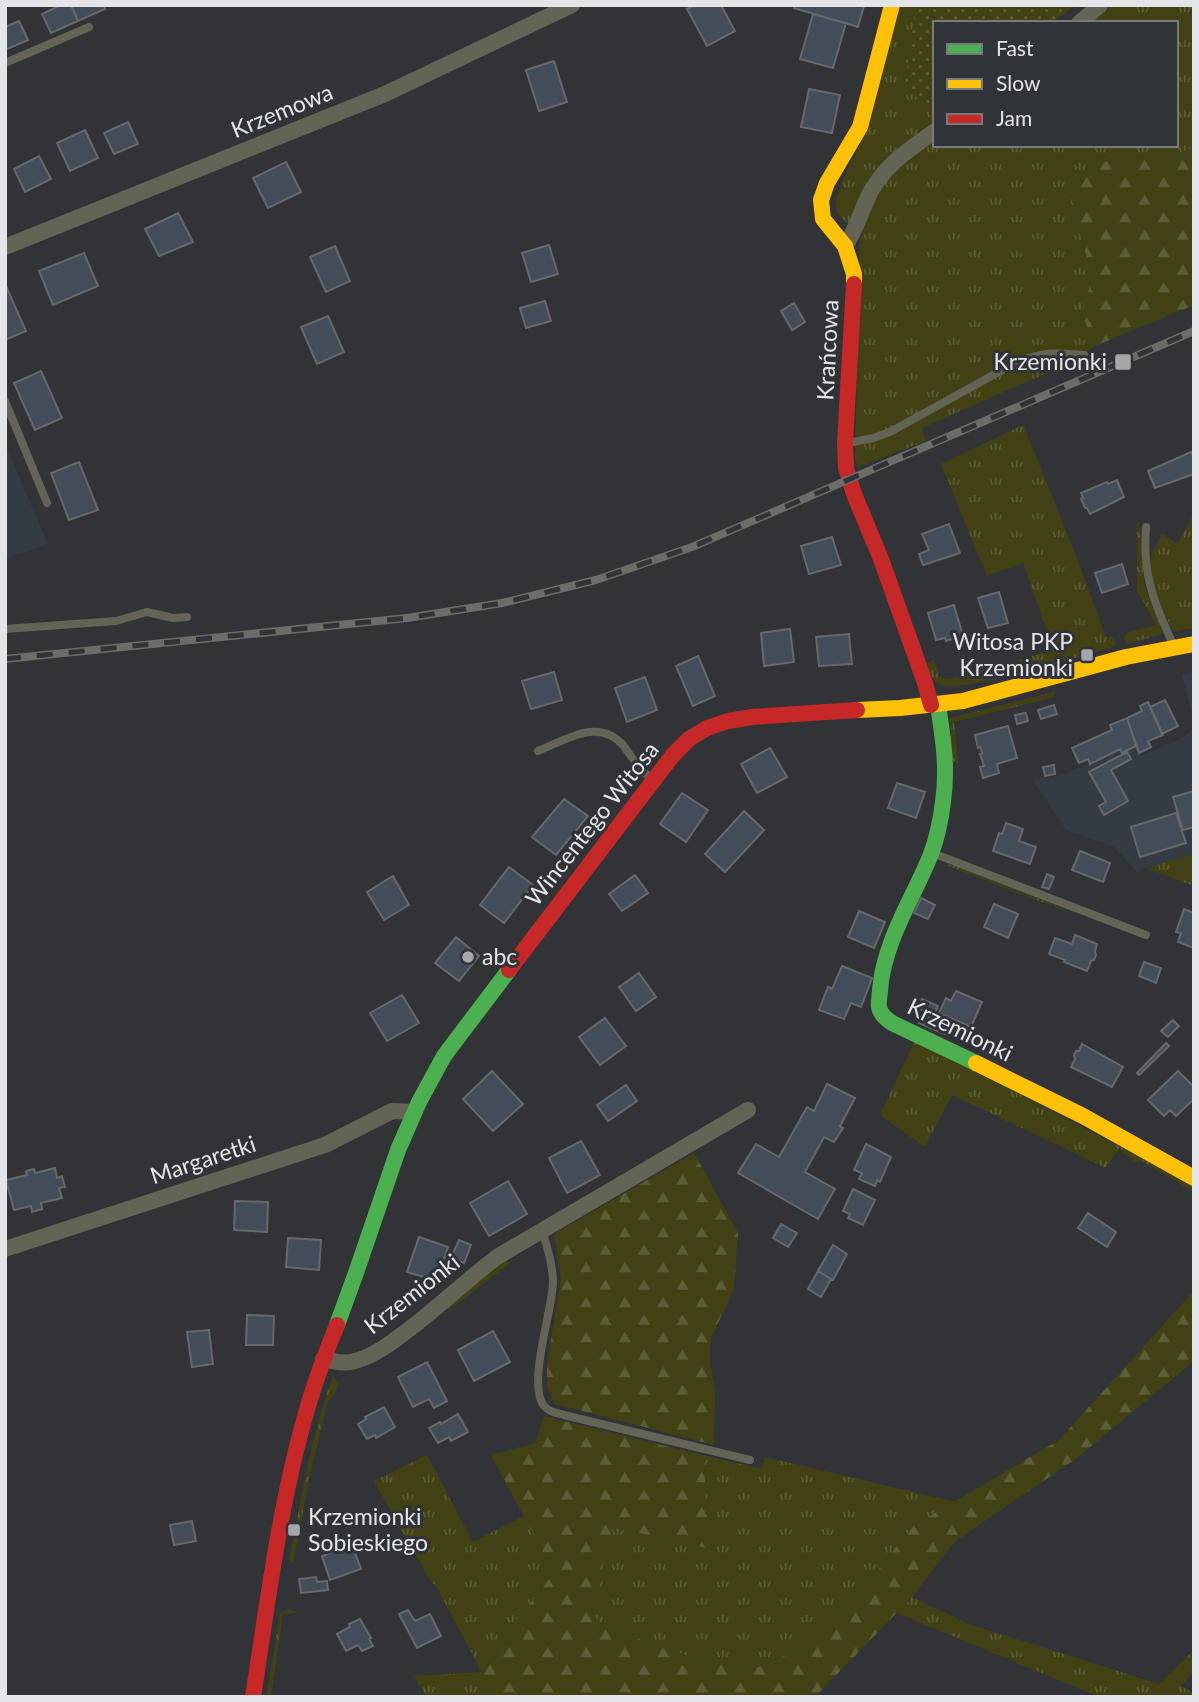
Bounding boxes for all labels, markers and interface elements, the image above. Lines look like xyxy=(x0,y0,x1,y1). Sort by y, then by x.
legend xyxy=(933,21,1178,147)
text: Fast xyxy=(996,35,1034,60)
text: Slow xyxy=(996,70,1041,95)
street label: Krzemowa xyxy=(227,77,337,143)
text: Jam xyxy=(996,105,1032,130)
street label: Krańcowa xyxy=(810,299,844,401)
place label: Krzemionki xyxy=(994,347,1107,375)
marker: Krzemionki xyxy=(1113,352,1133,372)
place label: Witosa PKP Krzemionki xyxy=(952,627,1073,681)
marker: Witosa PKP Krzemionki xyxy=(1079,647,1095,663)
street label: Wincentego Witosa xyxy=(519,736,664,911)
place label: abc xyxy=(482,942,517,970)
marker: abc xyxy=(460,949,476,965)
street label: Krzemionki xyxy=(903,992,1018,1067)
street label: Margaretki xyxy=(146,1129,259,1189)
street label: Krzemionki xyxy=(358,1247,465,1339)
place label: Krzemionki Sobieskiego xyxy=(308,1502,428,1556)
marker: Krzemionki Sobieskiego xyxy=(286,1522,302,1538)

